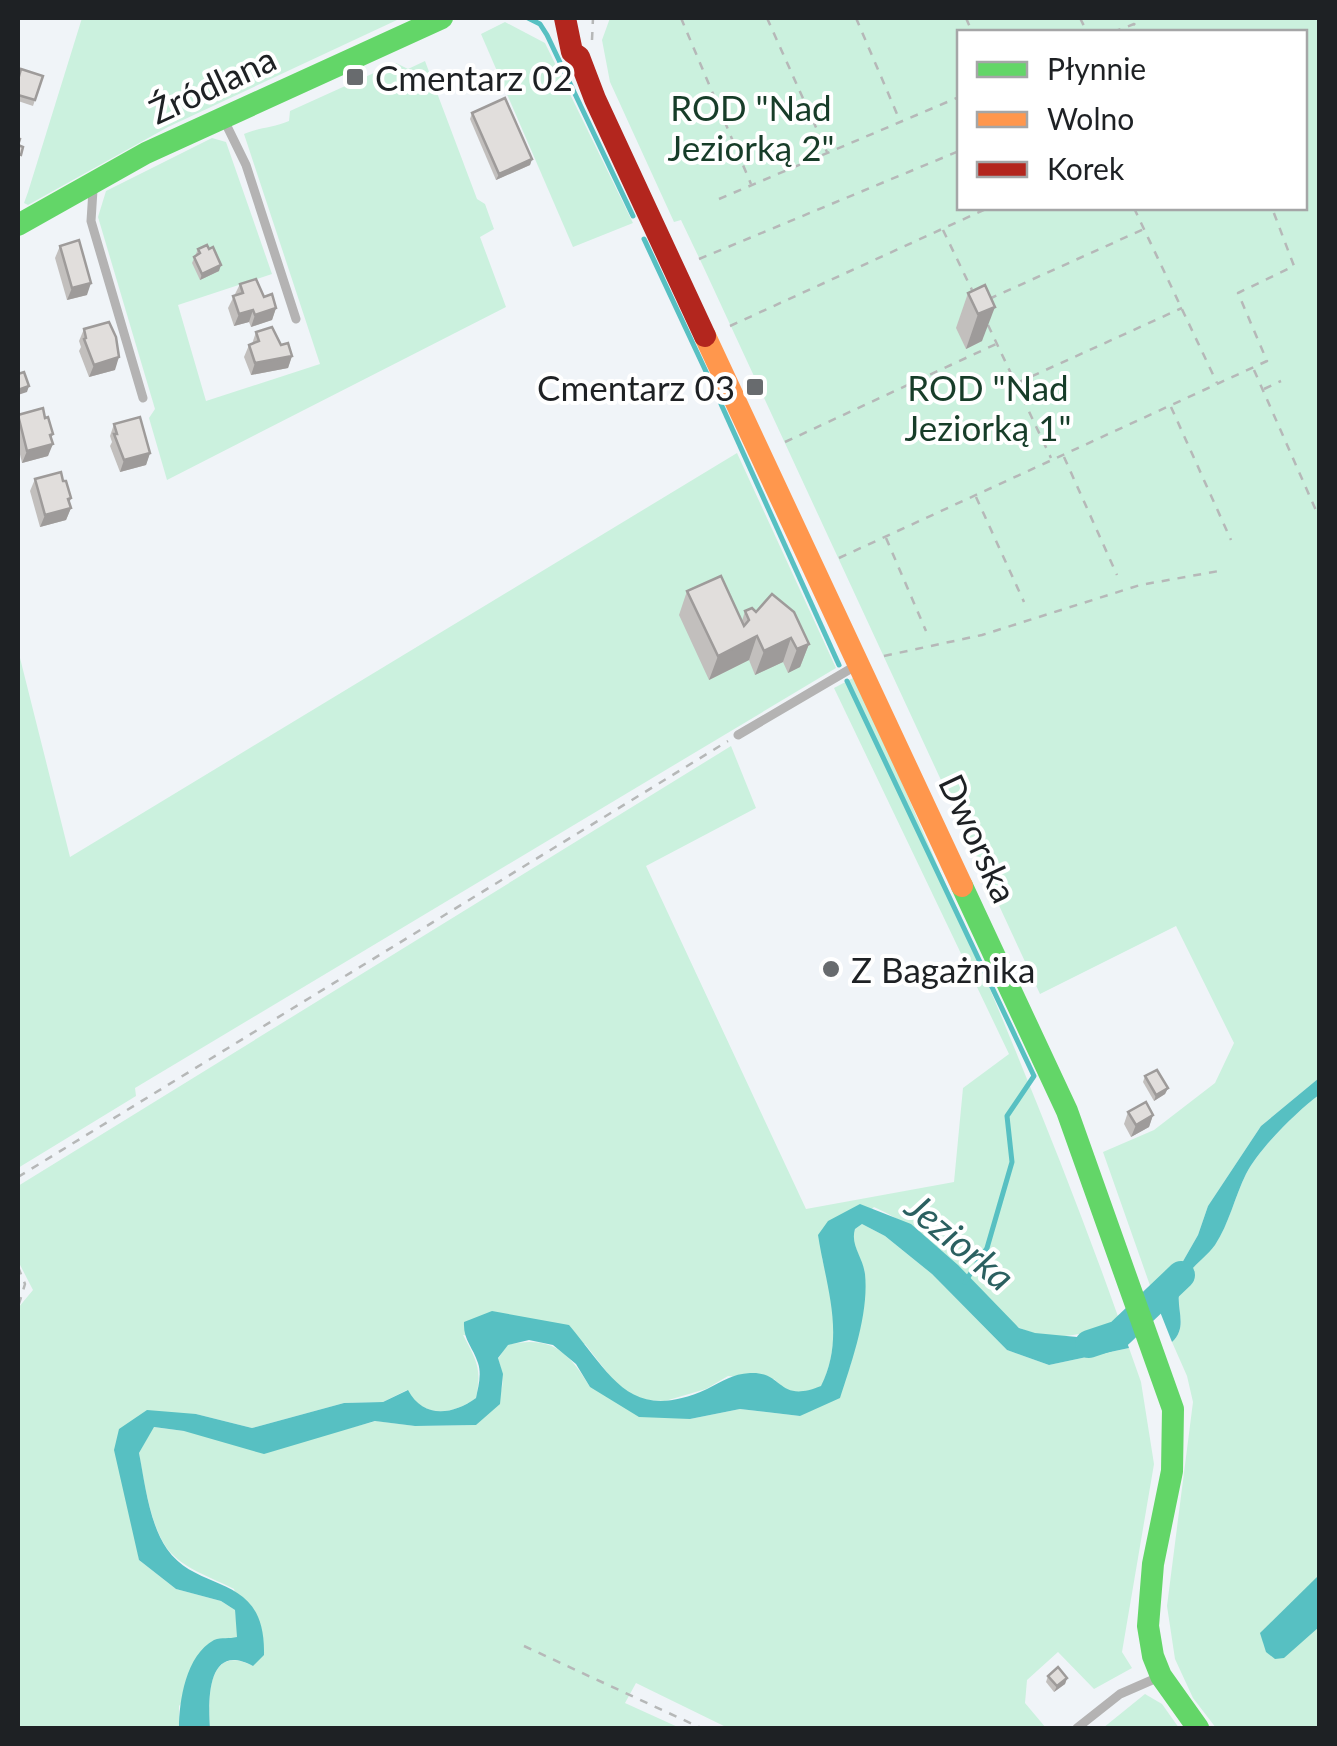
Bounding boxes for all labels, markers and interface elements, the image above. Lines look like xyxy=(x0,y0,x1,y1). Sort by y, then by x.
legend xyxy=(957,30,1307,210)
street label: Źródlana xyxy=(142,37,282,131)
text: Płynnie xyxy=(1047,50,1146,86)
place label: Cmentarz 02 xyxy=(375,56,573,98)
marker: Cmentarz 02 xyxy=(344,66,366,88)
park label: ROD "Nad Jeziorką 2" xyxy=(668,86,834,168)
text: Wolno xyxy=(1047,100,1134,136)
text: Korek xyxy=(1047,150,1125,186)
place label: Cmentarz 03 xyxy=(537,366,735,408)
park label: ROD "Nad Jeziorką 1" xyxy=(905,366,1071,448)
marker: Cmentarz 03 xyxy=(744,376,766,398)
street label: Dworska xyxy=(931,767,1027,909)
place label: Z Bagażnika xyxy=(851,948,1035,990)
marker: Z Bagażnika xyxy=(820,958,842,980)
water label: Jeziorka xyxy=(897,1182,1024,1299)

